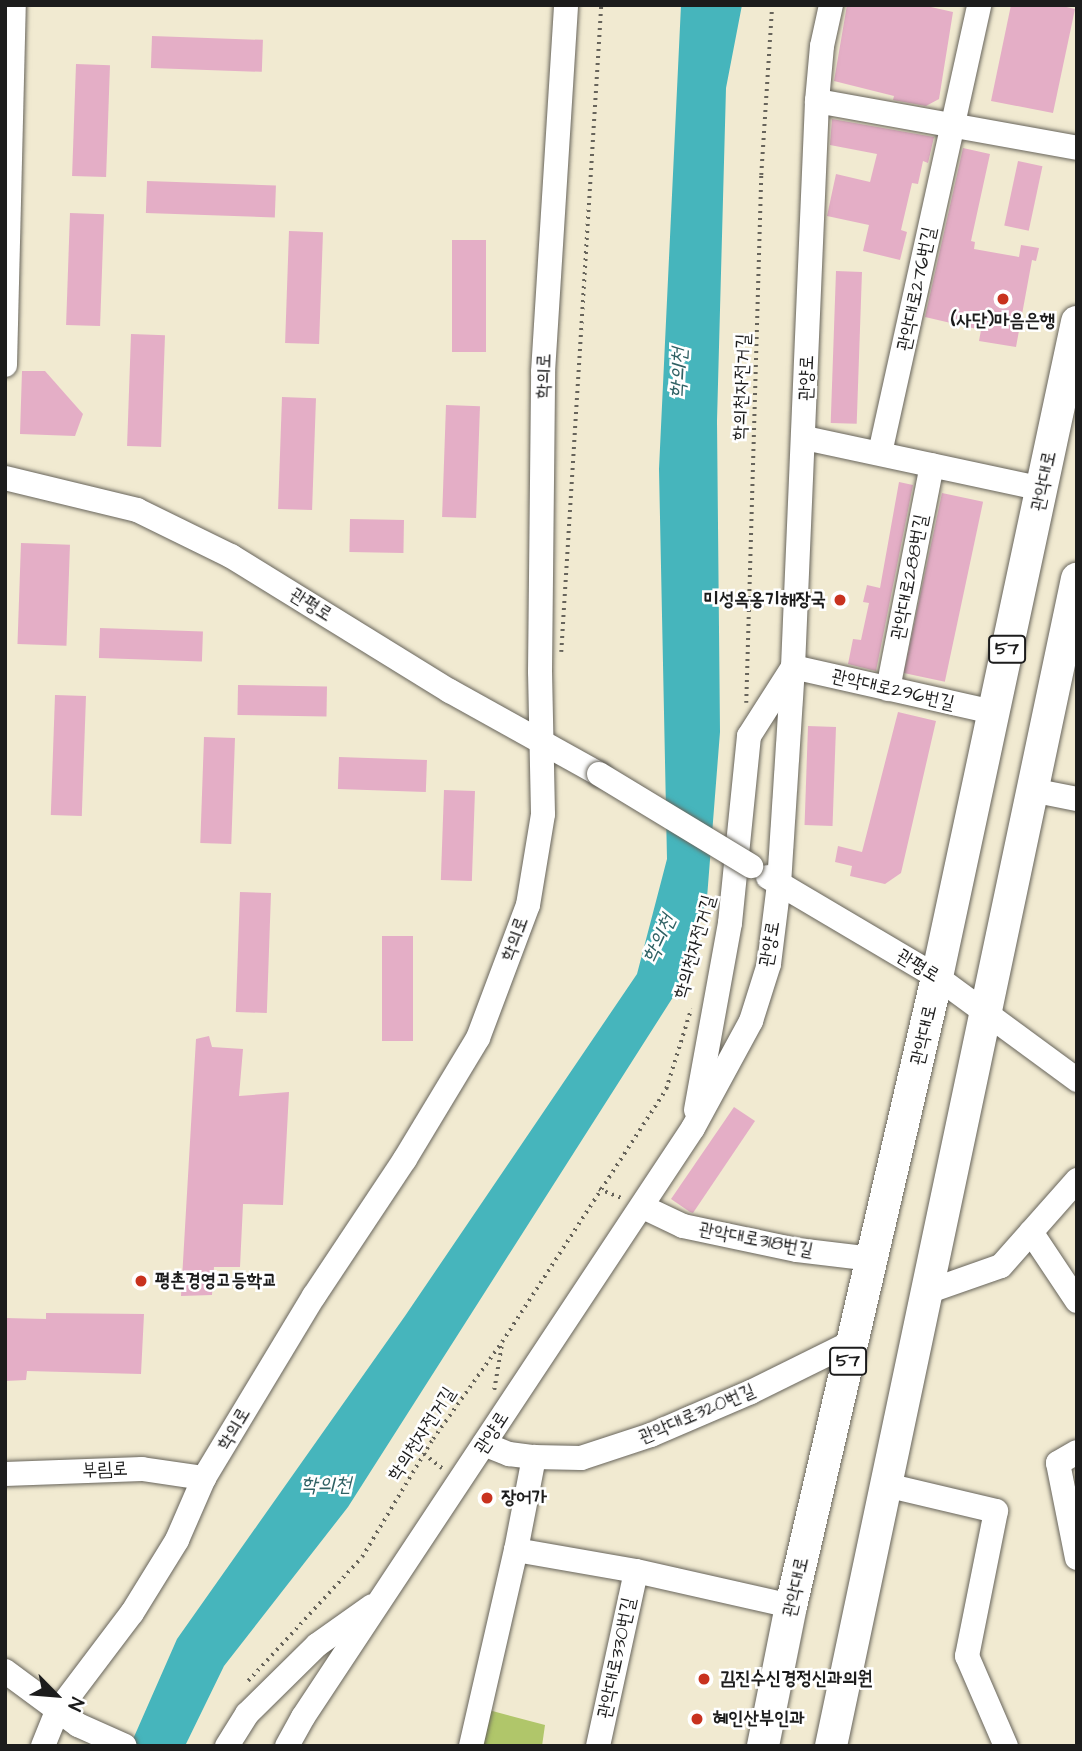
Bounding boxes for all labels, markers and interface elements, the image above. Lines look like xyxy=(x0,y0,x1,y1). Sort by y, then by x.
street label: 관악대로276번길 xyxy=(893,225,941,353)
marker: (사단)마음은행 xyxy=(995,291,1011,307)
place label: (사단)마음은행 xyxy=(951,310,1055,332)
street label: 학의천자전거길 xyxy=(729,333,755,441)
water label: 학의천 xyxy=(665,347,693,399)
street label: 학의로 xyxy=(532,353,556,399)
street label: 관양로 xyxy=(795,355,819,401)
street label: 관악대로 xyxy=(1026,449,1062,513)
street label: 관악대로288번길 xyxy=(887,512,933,642)
street label: 관평로 xyxy=(286,583,336,627)
place label: 미성옥옹기해장국 xyxy=(704,589,826,611)
marker: 미성옥옹기해장국 xyxy=(832,592,848,608)
road number: 57 xyxy=(988,634,1026,664)
street label: 관악대로296번길 xyxy=(829,665,957,715)
street label: 학의천자전거길 xyxy=(669,892,721,1002)
water label: 학의천 xyxy=(637,911,681,967)
street label: 학의로 xyxy=(496,914,534,964)
street label: 관양로 xyxy=(755,919,785,969)
street label: 관평로 xyxy=(892,944,944,988)
street label: 관악대로 xyxy=(906,1003,942,1067)
street label: 관악대로318번길 xyxy=(697,1218,815,1262)
place label: 평촌경영고등학교 xyxy=(155,1270,277,1292)
marker: 평촌경영고등학교 xyxy=(133,1273,149,1289)
road number: 57 xyxy=(829,1346,867,1376)
street label: 관악대로320번길 xyxy=(635,1379,759,1449)
street label: 학의천자전거길 xyxy=(383,1383,461,1485)
street label: 학의로 xyxy=(212,1403,256,1455)
street label: 관양로 xyxy=(470,1408,514,1458)
street label: 부림로 xyxy=(82,1458,128,1482)
water label: 학의천 xyxy=(301,1472,351,1498)
place label: 장어가 xyxy=(501,1487,547,1509)
marker: 장어가 xyxy=(479,1490,495,1506)
street label: 관악대로 xyxy=(778,1555,814,1619)
street label: 관악대로330번길 xyxy=(593,1595,641,1721)
north arrow xyxy=(21,1660,91,1730)
place label: 김진수신경정신과의원 xyxy=(720,1668,873,1690)
marker: 김진수신경정신과의원 xyxy=(694,1669,714,1689)
text: N xyxy=(61,1693,90,1715)
place label: 혜인산부인과 xyxy=(713,1708,805,1730)
marker: 혜인산부인과 xyxy=(687,1709,707,1729)

